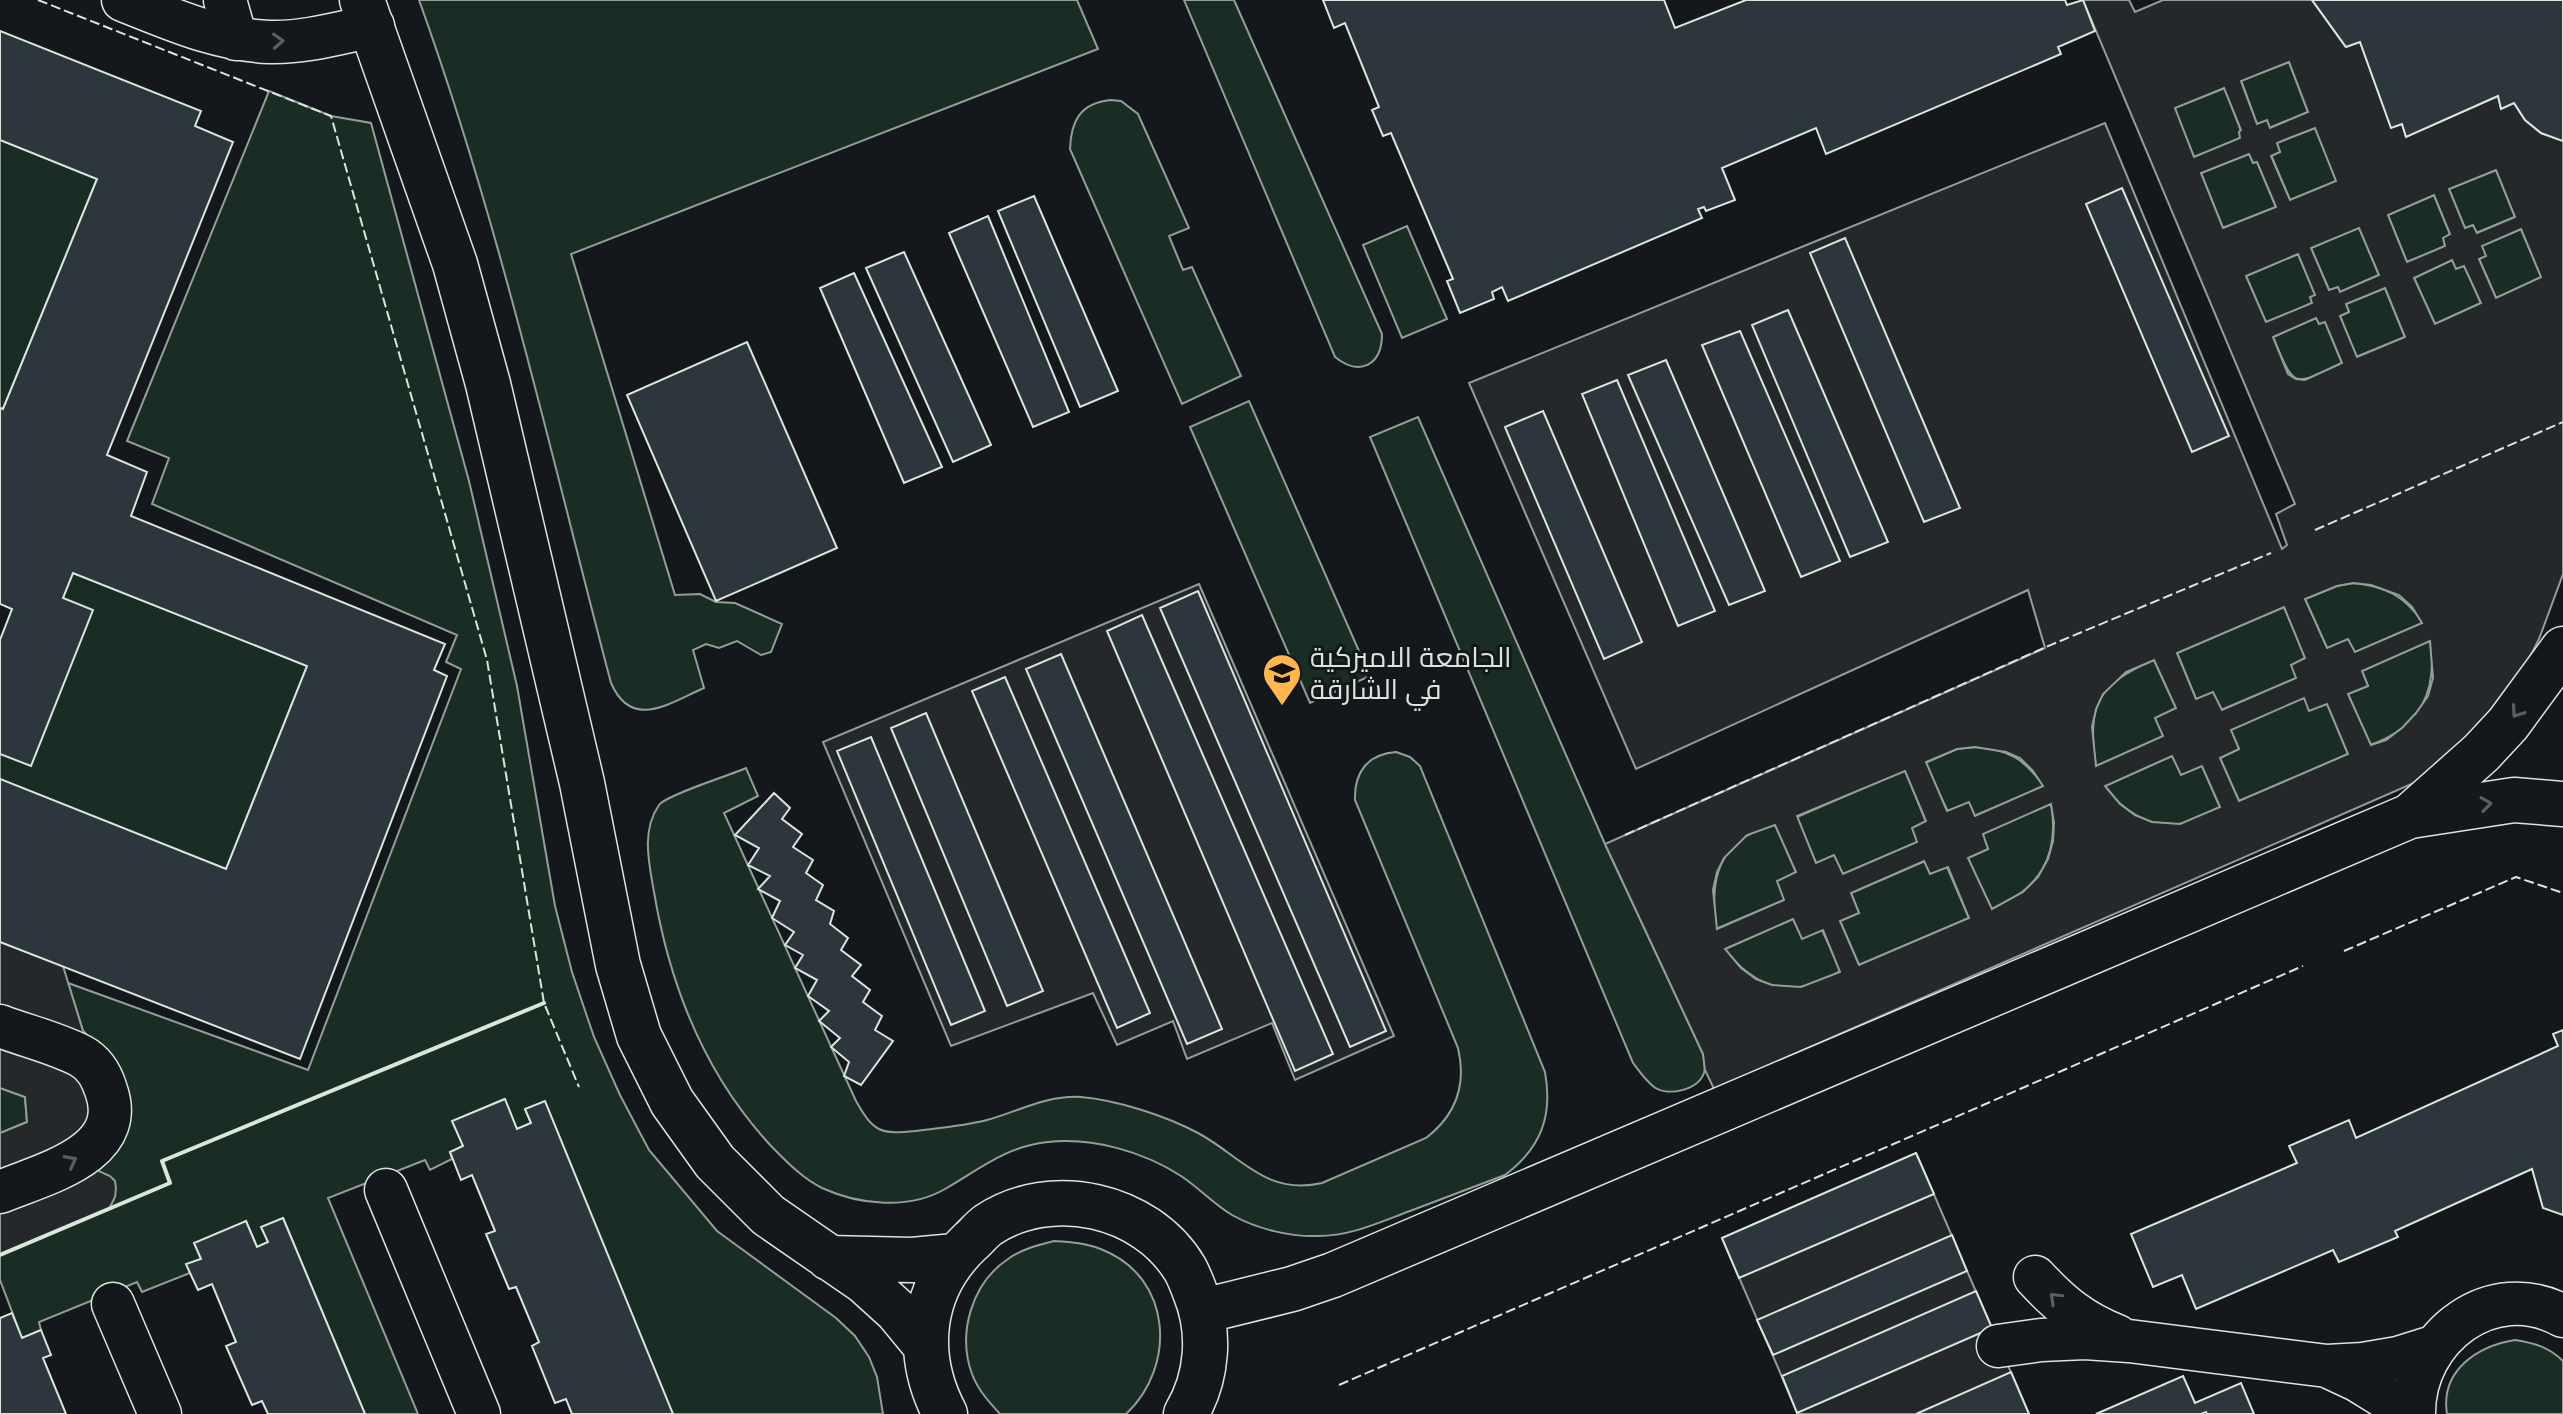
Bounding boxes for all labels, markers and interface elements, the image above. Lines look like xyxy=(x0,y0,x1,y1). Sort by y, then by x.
one-way arrow xyxy=(272,32,285,49)
place label: الجامعة الاميركية في الشارقة xyxy=(1310,639,1512,711)
school or university icon: الجامعة الاميركية في الشارقة xyxy=(1261,652,1303,707)
one-way arrow xyxy=(2512,703,2527,717)
one-way arrow xyxy=(2479,796,2493,813)
one-way arrow xyxy=(63,1156,78,1171)
one-way arrow xyxy=(2050,1293,2065,1308)

